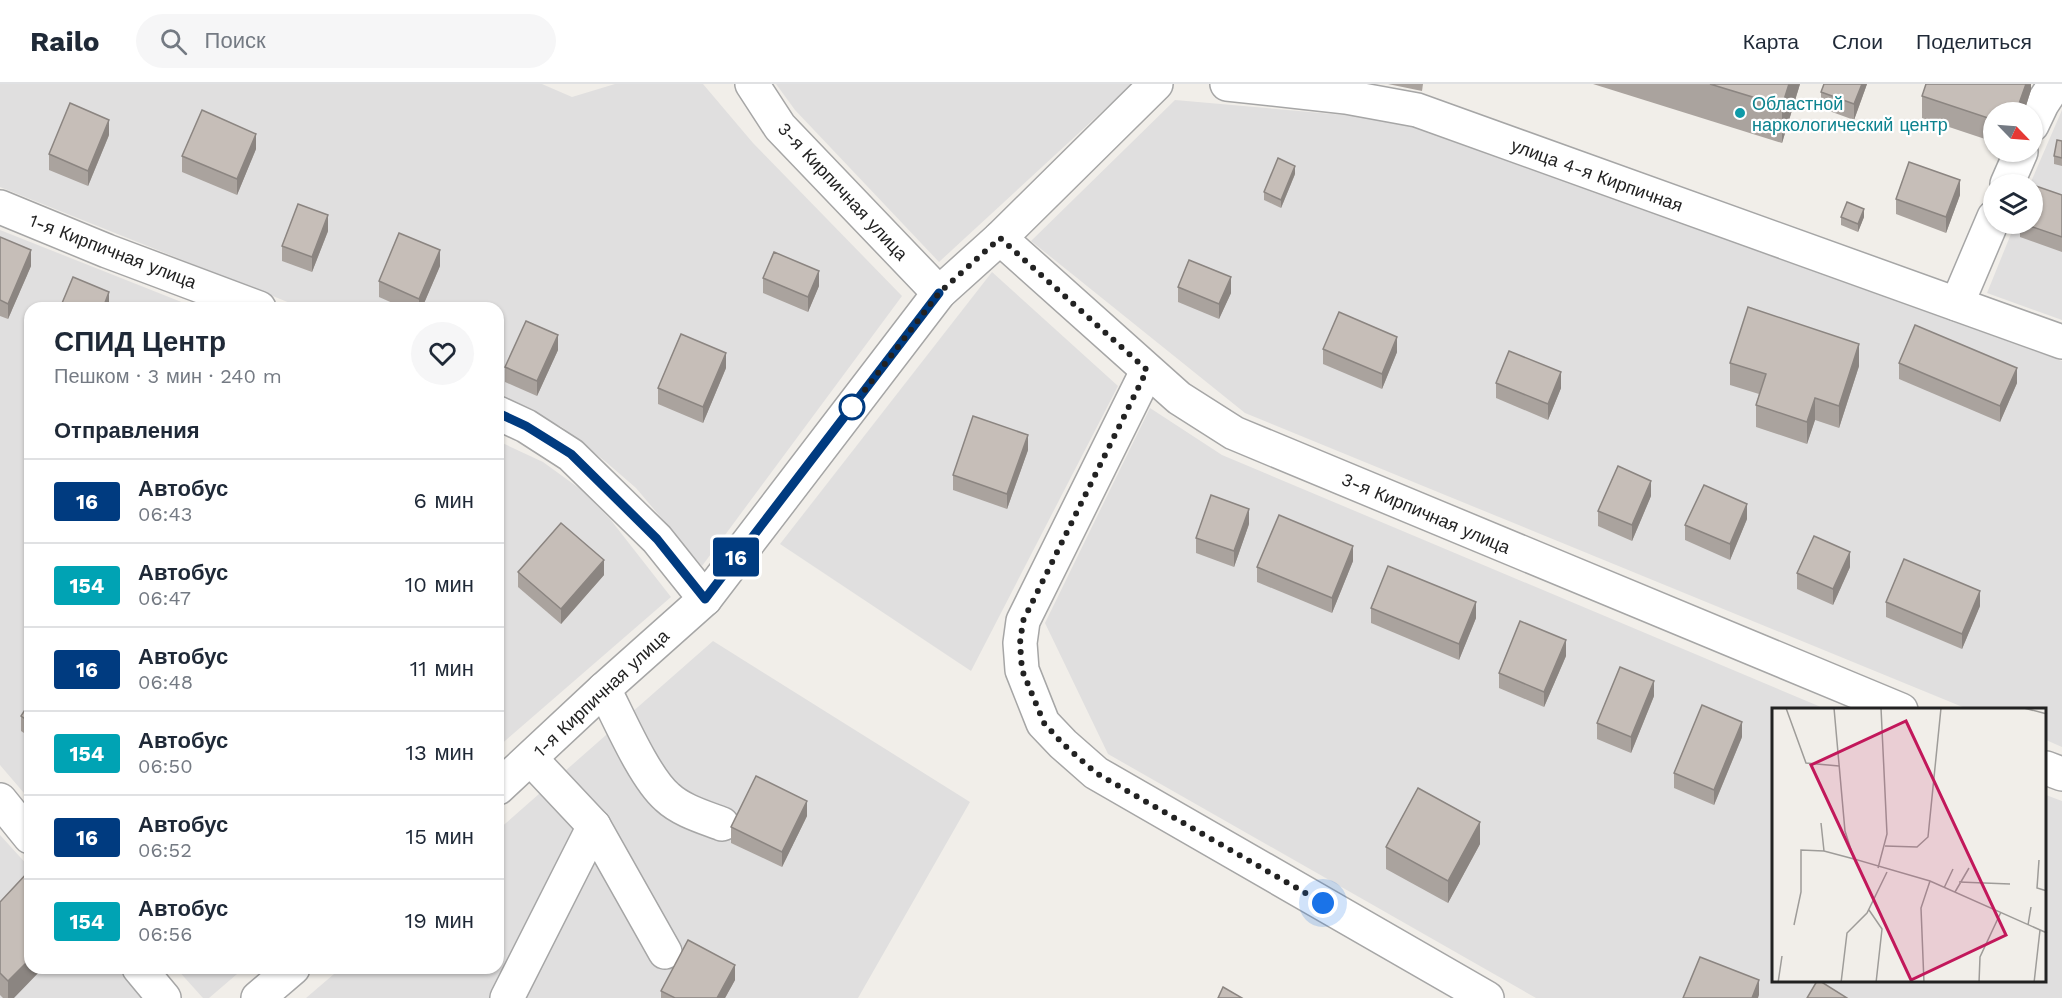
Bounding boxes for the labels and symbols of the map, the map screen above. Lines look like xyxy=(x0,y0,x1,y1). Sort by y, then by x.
place label: Областной наркологический центр xyxy=(1752,93,1948,135)
north arrow xyxy=(1983,102,2043,162)
marker: Областной наркологический центр xyxy=(1733,106,1747,120)
street label: 3-я Кирпичная улица xyxy=(774,118,913,265)
street label: улица 4-я Кирпичная xyxy=(1508,134,1686,216)
street label: 1-я Кирпичная улица xyxy=(27,209,200,293)
unlabelled marker xyxy=(839,394,865,420)
street label: 3-я Кирпичная улица xyxy=(1339,468,1514,558)
line badge: 16 xyxy=(709,538,763,576)
street label: 1-я Кирпичная улица xyxy=(529,624,674,761)
inset map xyxy=(1772,708,2047,983)
your location xyxy=(1308,888,1338,918)

